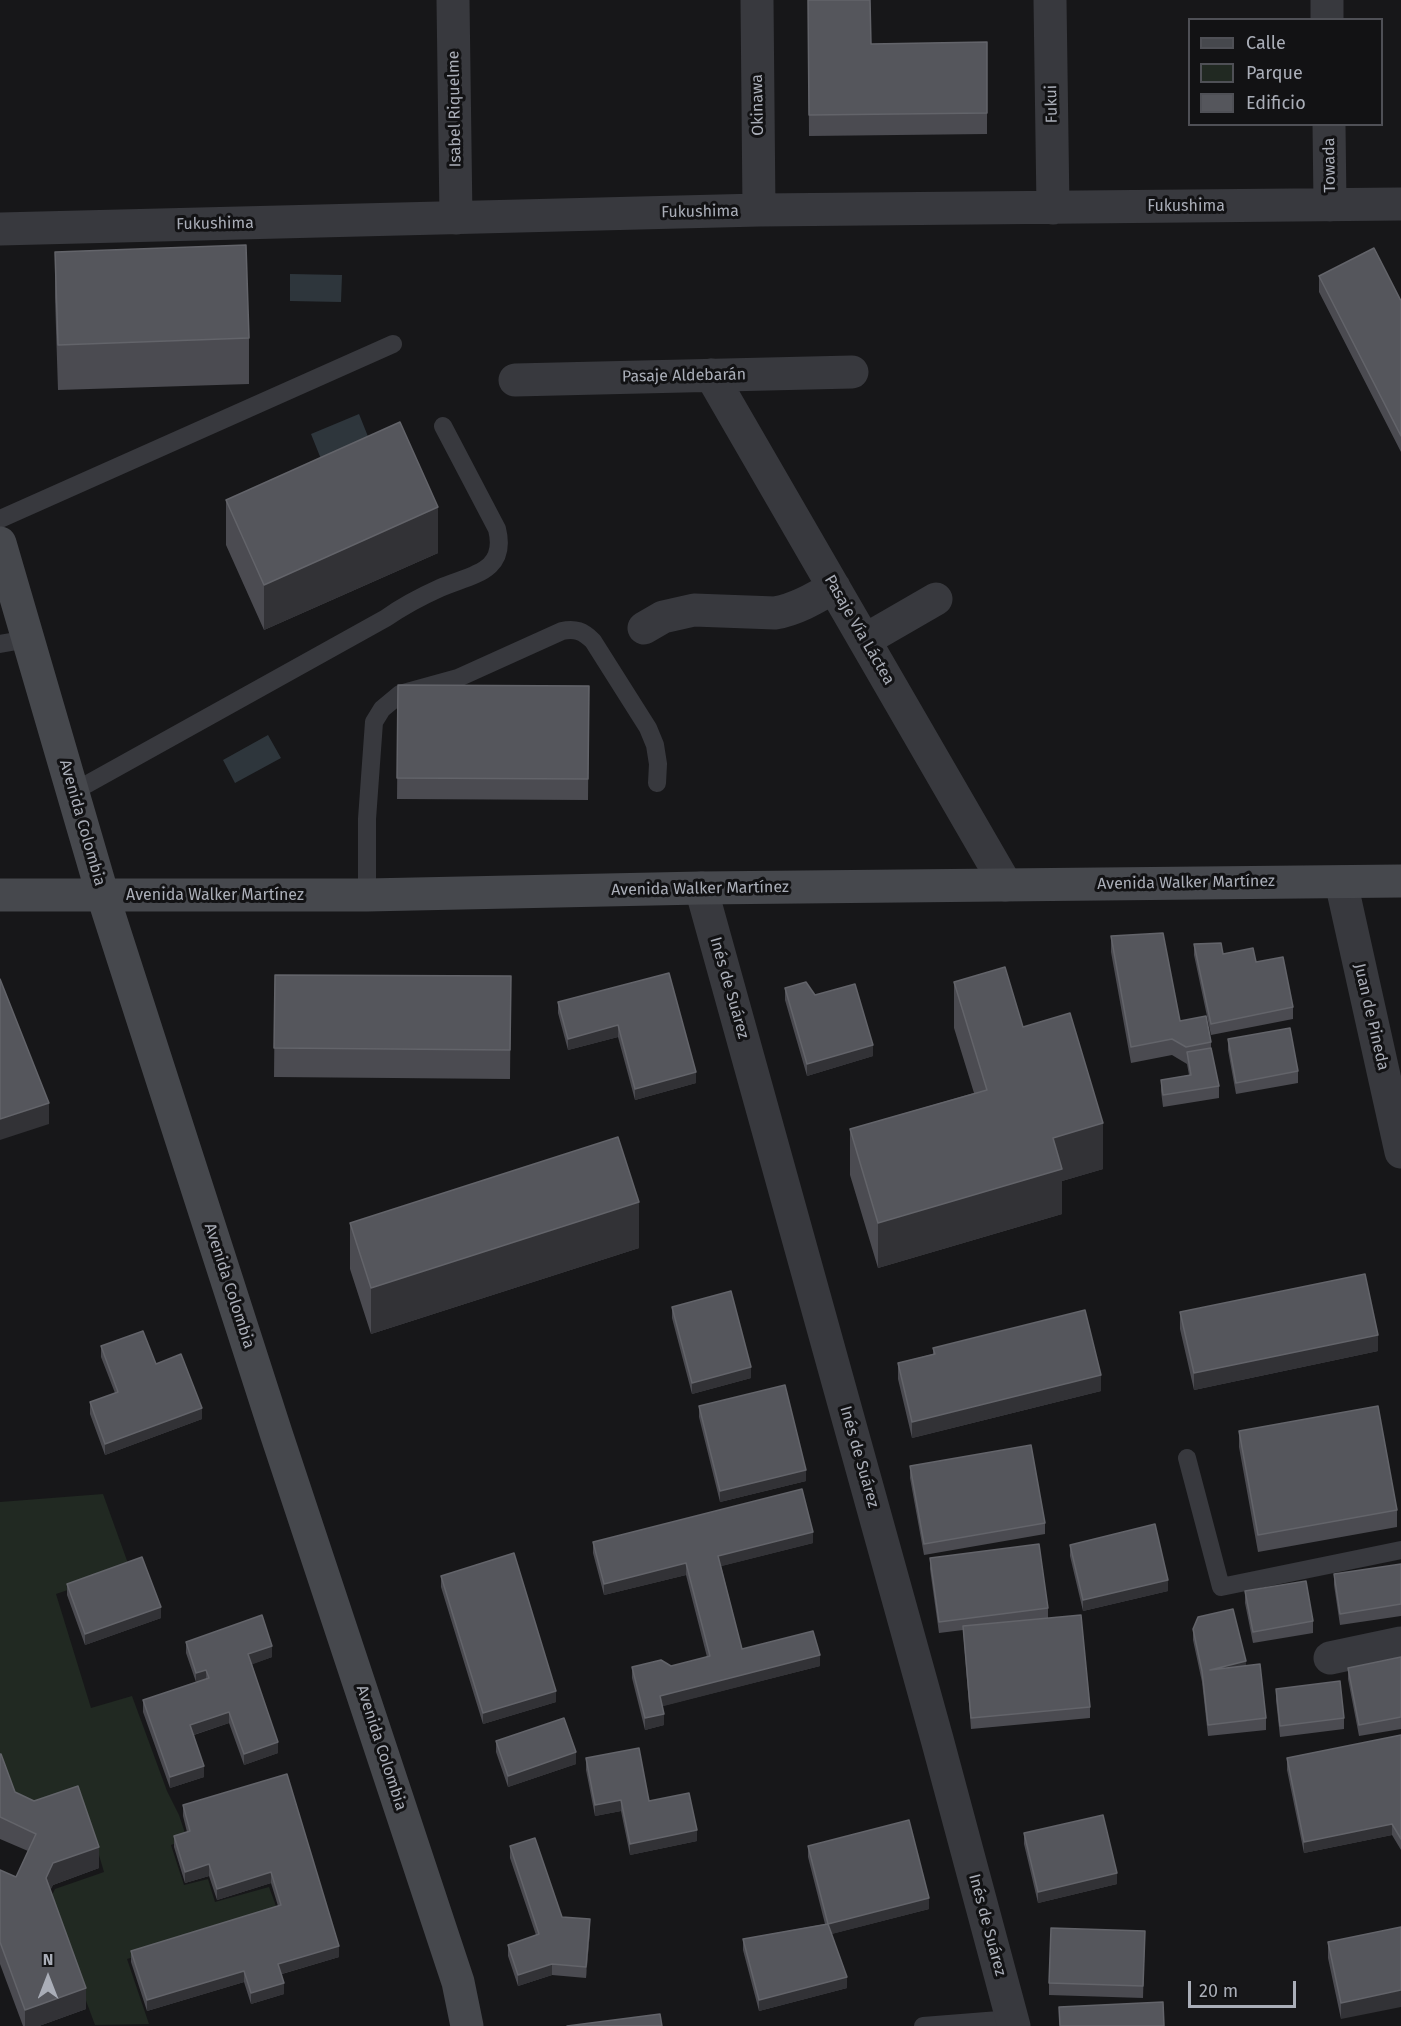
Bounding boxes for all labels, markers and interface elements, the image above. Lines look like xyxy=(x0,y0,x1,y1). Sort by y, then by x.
legend xyxy=(1188,18,1383,126)
text: Calle xyxy=(1246,32,1286,54)
street label: Isabel Riquelme xyxy=(444,50,466,168)
text: Parque xyxy=(1246,62,1303,84)
street label: Okinawa xyxy=(748,74,768,136)
street label: Fukui xyxy=(1042,85,1062,123)
text: Edificio xyxy=(1246,92,1306,114)
street label: Towada xyxy=(1320,137,1340,193)
street label: Fukushima xyxy=(1147,197,1225,217)
street label: Fukushima xyxy=(661,202,739,222)
street label: Fukushima xyxy=(176,214,254,234)
street label: Pasaje Aldebarán xyxy=(622,365,746,387)
street label: Pasaje Vía Láctea xyxy=(820,572,898,688)
street label: Avenida Colombia xyxy=(55,758,109,888)
street label: Avenida Walker Martínez xyxy=(1097,872,1275,894)
street label: Avenida Walker Martínez xyxy=(611,878,789,900)
street label: Avenida Walker Martínez xyxy=(126,886,304,906)
street label: Inés de Suárez xyxy=(705,935,753,1041)
street label: Juan de Pineda xyxy=(1349,962,1393,1072)
street label: Avenida Colombia xyxy=(200,1221,258,1351)
street label: Inés de Suárez xyxy=(835,1404,883,1510)
street label: Avenida Colombia xyxy=(352,1683,410,1813)
street label: Inés de Suárez xyxy=(964,1872,1010,1978)
north arrow xyxy=(18,1948,78,2008)
text: N xyxy=(43,1950,53,1969)
scale bar xyxy=(1191,1969,1299,2007)
text: 20 m xyxy=(1199,1980,1238,2002)

